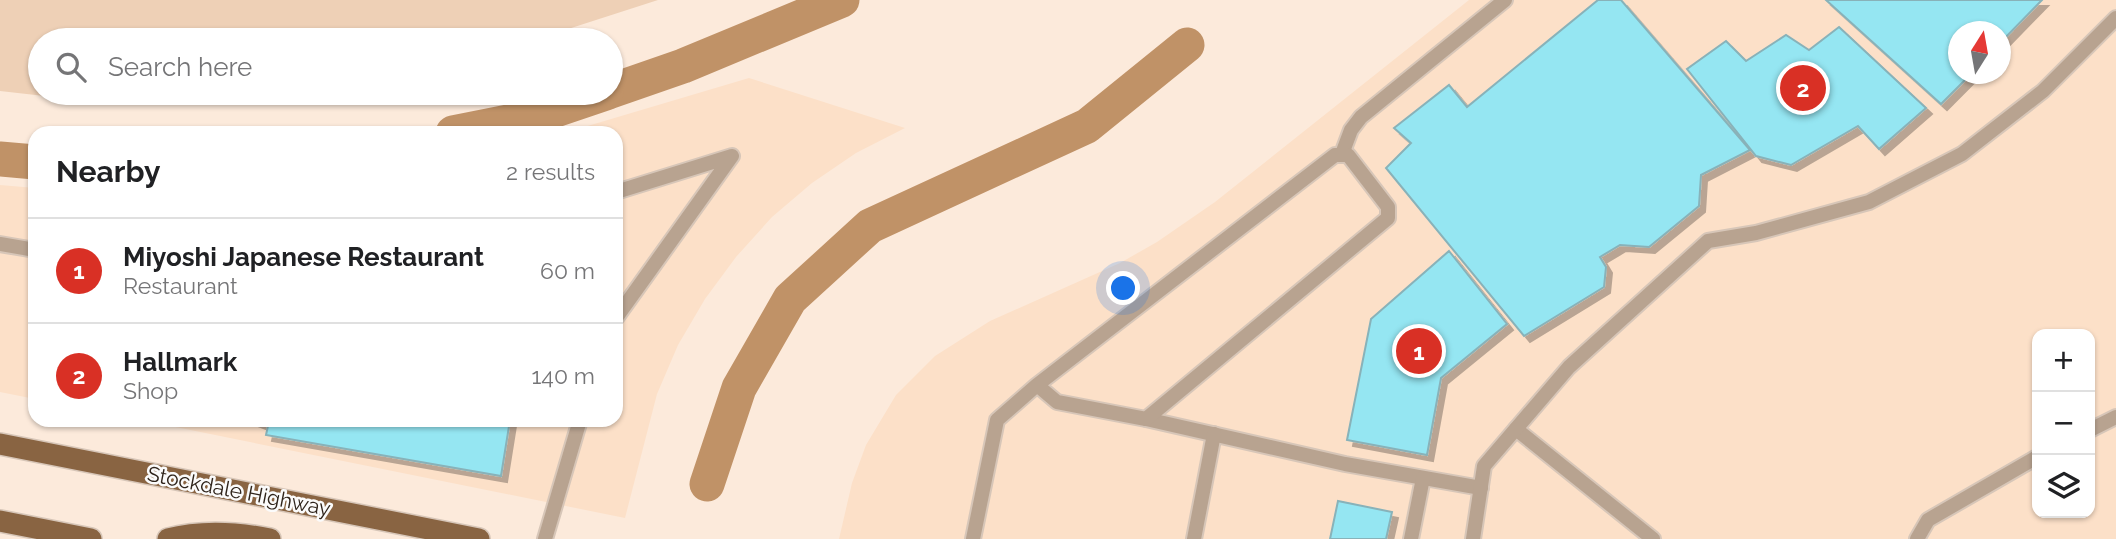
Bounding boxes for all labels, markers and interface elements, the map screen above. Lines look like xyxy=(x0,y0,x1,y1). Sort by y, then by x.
north arrow xyxy=(1948,21,2011,84)
search box xyxy=(28,28,623,105)
icon: search xyxy=(52,48,90,86)
text: Search here xyxy=(108,52,252,82)
pin: 2 xyxy=(1780,62,1826,114)
text: Nearby xyxy=(56,154,160,189)
text: 2 results xyxy=(506,158,595,185)
text: Miyoshi Japanese Restaurant xyxy=(123,242,484,272)
text: 1 xyxy=(73,257,85,284)
text: 60 m xyxy=(540,257,595,284)
your location xyxy=(1106,271,1140,305)
text: Restaurant xyxy=(123,272,238,299)
pin: 1 xyxy=(1396,325,1442,377)
map controls xyxy=(2032,329,2095,518)
button: + xyxy=(2032,329,2095,392)
text: Hallmark xyxy=(123,347,237,377)
text: 2 xyxy=(73,362,85,389)
text: 140 m xyxy=(532,362,595,389)
text: Shop xyxy=(123,377,178,404)
button: − xyxy=(2032,392,2095,455)
button: layers xyxy=(2032,455,2095,518)
street label: Stockdale Highway xyxy=(145,461,333,521)

